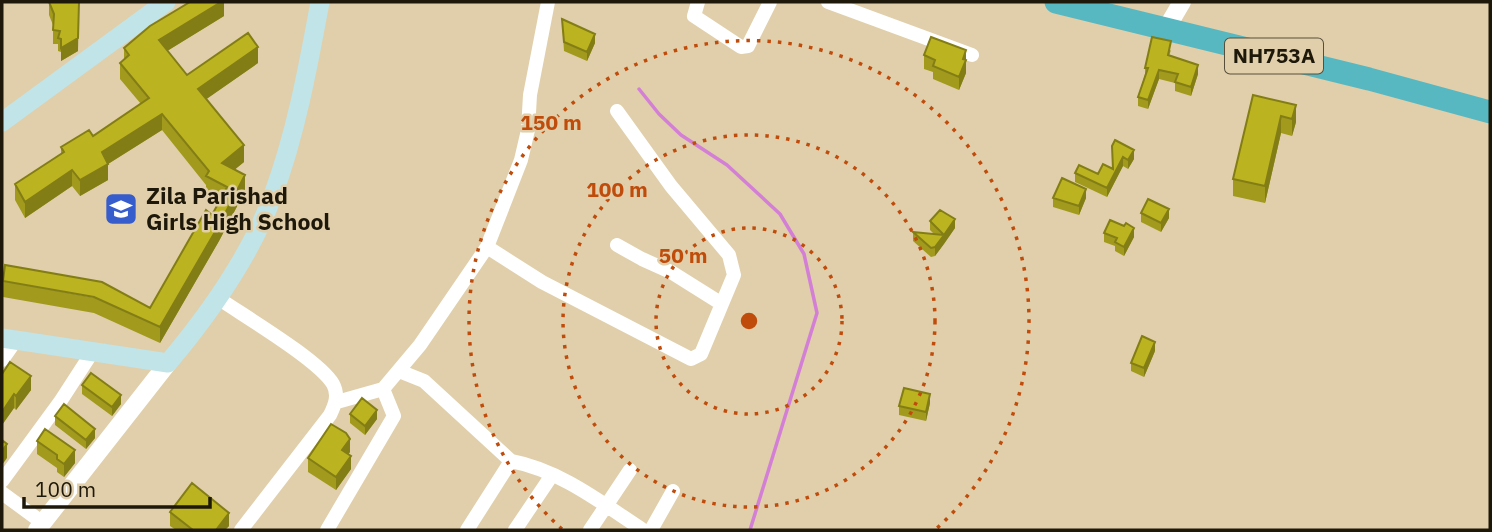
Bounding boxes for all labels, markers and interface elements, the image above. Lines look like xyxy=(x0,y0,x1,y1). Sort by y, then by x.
road number: NH753A xyxy=(1225,38,1323,74)
text: 150 m xyxy=(520,108,582,136)
text: 100 m xyxy=(586,175,648,203)
place label: Zila Parishad Girls High School xyxy=(146,180,330,236)
school or university icon: Zila Parishad Girls High School xyxy=(102,190,140,228)
text: 50 m xyxy=(659,241,707,269)
centre of rings xyxy=(737,309,761,333)
scale bar xyxy=(24,466,210,510)
text: 100 m xyxy=(35,475,96,503)

